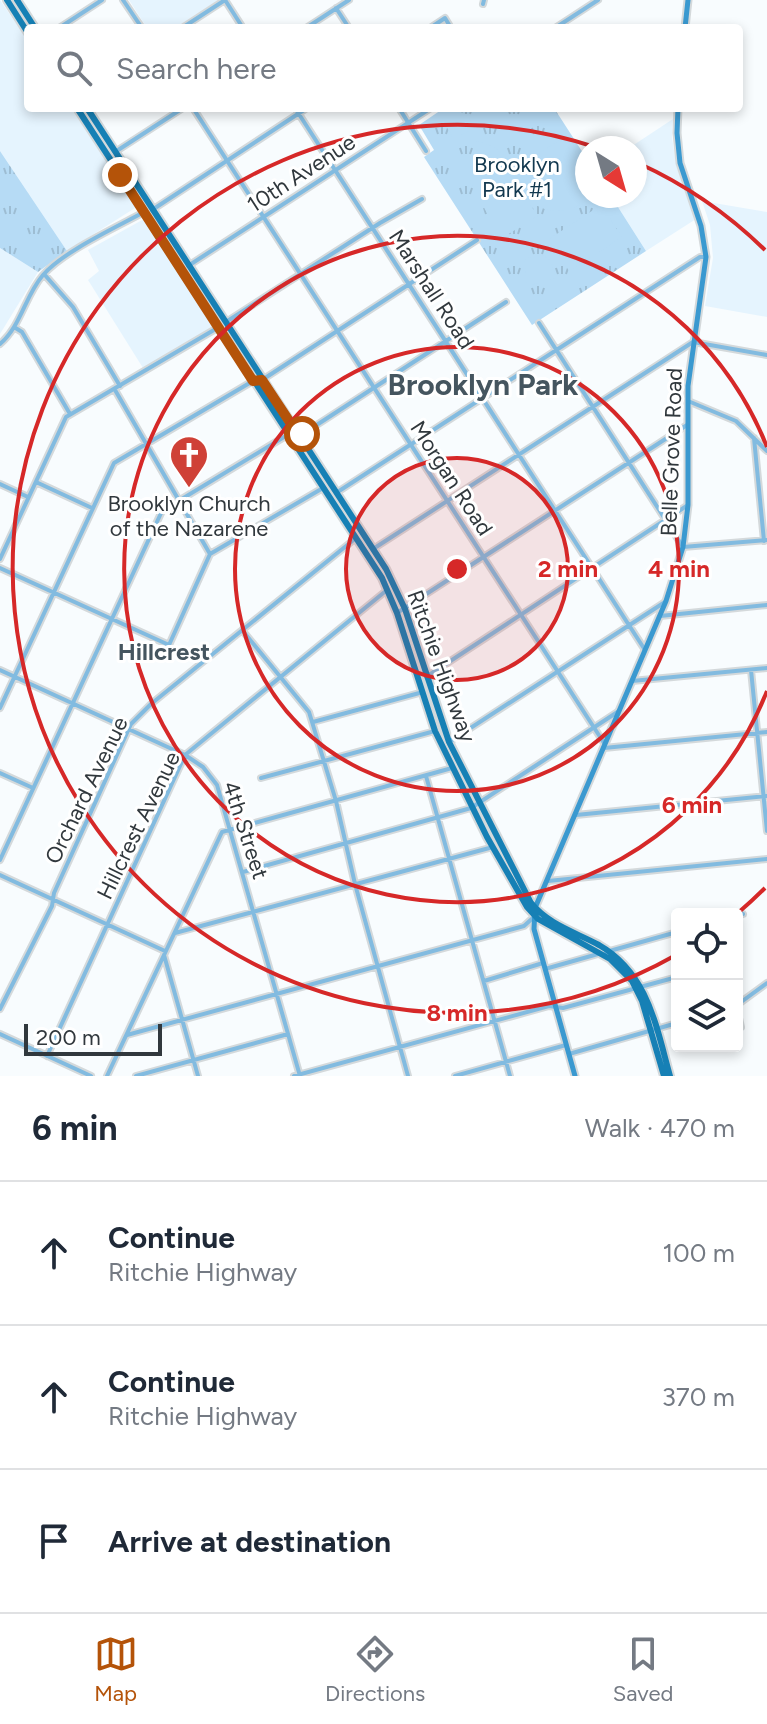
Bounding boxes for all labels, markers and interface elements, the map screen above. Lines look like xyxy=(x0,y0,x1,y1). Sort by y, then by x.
search box xyxy=(24,24,743,112)
icon: search xyxy=(52,46,96,90)
text: Search here xyxy=(116,50,276,87)
street label: 10th Avenue xyxy=(242,128,360,218)
north arrow xyxy=(575,136,647,208)
park label: Brooklyn Park #1 xyxy=(474,151,560,203)
route end xyxy=(102,157,138,193)
street label: Marshall Road xyxy=(383,225,480,354)
district label: Brooklyn Park xyxy=(388,366,578,403)
street label: Belle Grove Road xyxy=(655,367,688,537)
route start xyxy=(284,416,320,452)
street label: Morgan Road xyxy=(405,416,499,541)
church icon: Brooklyn Church of the Nazarene xyxy=(168,434,210,489)
place label: Brooklyn Church of the Nazarene xyxy=(107,490,271,542)
text: 2 min xyxy=(538,554,598,583)
text: 4 min xyxy=(648,554,710,583)
centre of rings xyxy=(443,555,471,583)
street label: Ritchie Highway xyxy=(401,586,482,746)
district label: Hillcrest xyxy=(118,637,210,666)
street label: Orchard Avenue xyxy=(39,712,134,868)
street label: Hillcrest Avenue xyxy=(91,747,186,904)
street label: 4th Street xyxy=(217,778,274,882)
text: 6 min xyxy=(662,790,722,819)
map controls xyxy=(671,908,743,1052)
button: locate xyxy=(671,908,743,980)
button: layers xyxy=(671,980,743,1052)
text: 8 min xyxy=(426,998,488,1027)
scale bar xyxy=(24,1020,162,1056)
text: 200 m xyxy=(36,1024,101,1051)
text: 6 min xyxy=(32,1108,118,1149)
text: Walk · 470 m xyxy=(585,1112,735,1144)
text: Continue xyxy=(108,1219,235,1256)
icon: ahead xyxy=(32,1231,76,1275)
text: 100 m xyxy=(662,1237,735,1269)
text: Ritchie Highway xyxy=(108,1256,297,1288)
text: Continue xyxy=(108,1363,235,1400)
icon: ahead xyxy=(32,1375,76,1419)
text: 370 m xyxy=(662,1381,735,1413)
text: Ritchie Highway xyxy=(108,1400,297,1432)
icon: arrive xyxy=(32,1519,76,1563)
text: Arrive at destination xyxy=(108,1523,391,1560)
tab: Map xyxy=(94,1632,138,1707)
tab: Directions xyxy=(325,1632,425,1707)
tab: Saved xyxy=(613,1632,673,1707)

